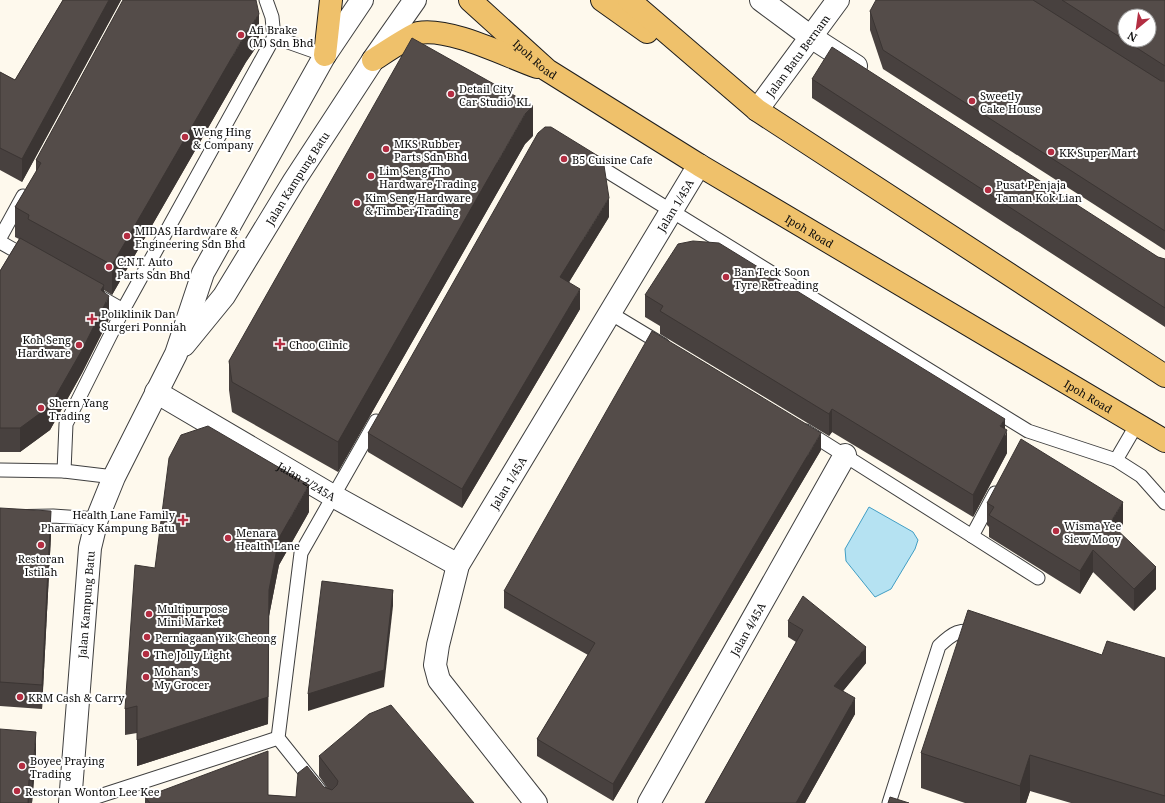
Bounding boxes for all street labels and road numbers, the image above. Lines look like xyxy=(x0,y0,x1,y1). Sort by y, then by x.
street label: Jalan Batu Bernam xyxy=(761,10,833,100)
street label: Ipoh Road xyxy=(510,36,560,82)
street label: Jalan Kampung Batu xyxy=(261,128,332,228)
street label: Jalan 1/45A xyxy=(653,176,697,235)
street label: Ipoh Road xyxy=(783,210,837,251)
street label: Ipoh Road xyxy=(1062,376,1116,416)
street label: Jalan 1/45A xyxy=(485,453,529,513)
street label: Jalan 2/245A xyxy=(274,457,339,504)
street label: Jalan Kampung Batu xyxy=(74,550,97,660)
street label: Jalan 4/45A xyxy=(726,599,768,659)

